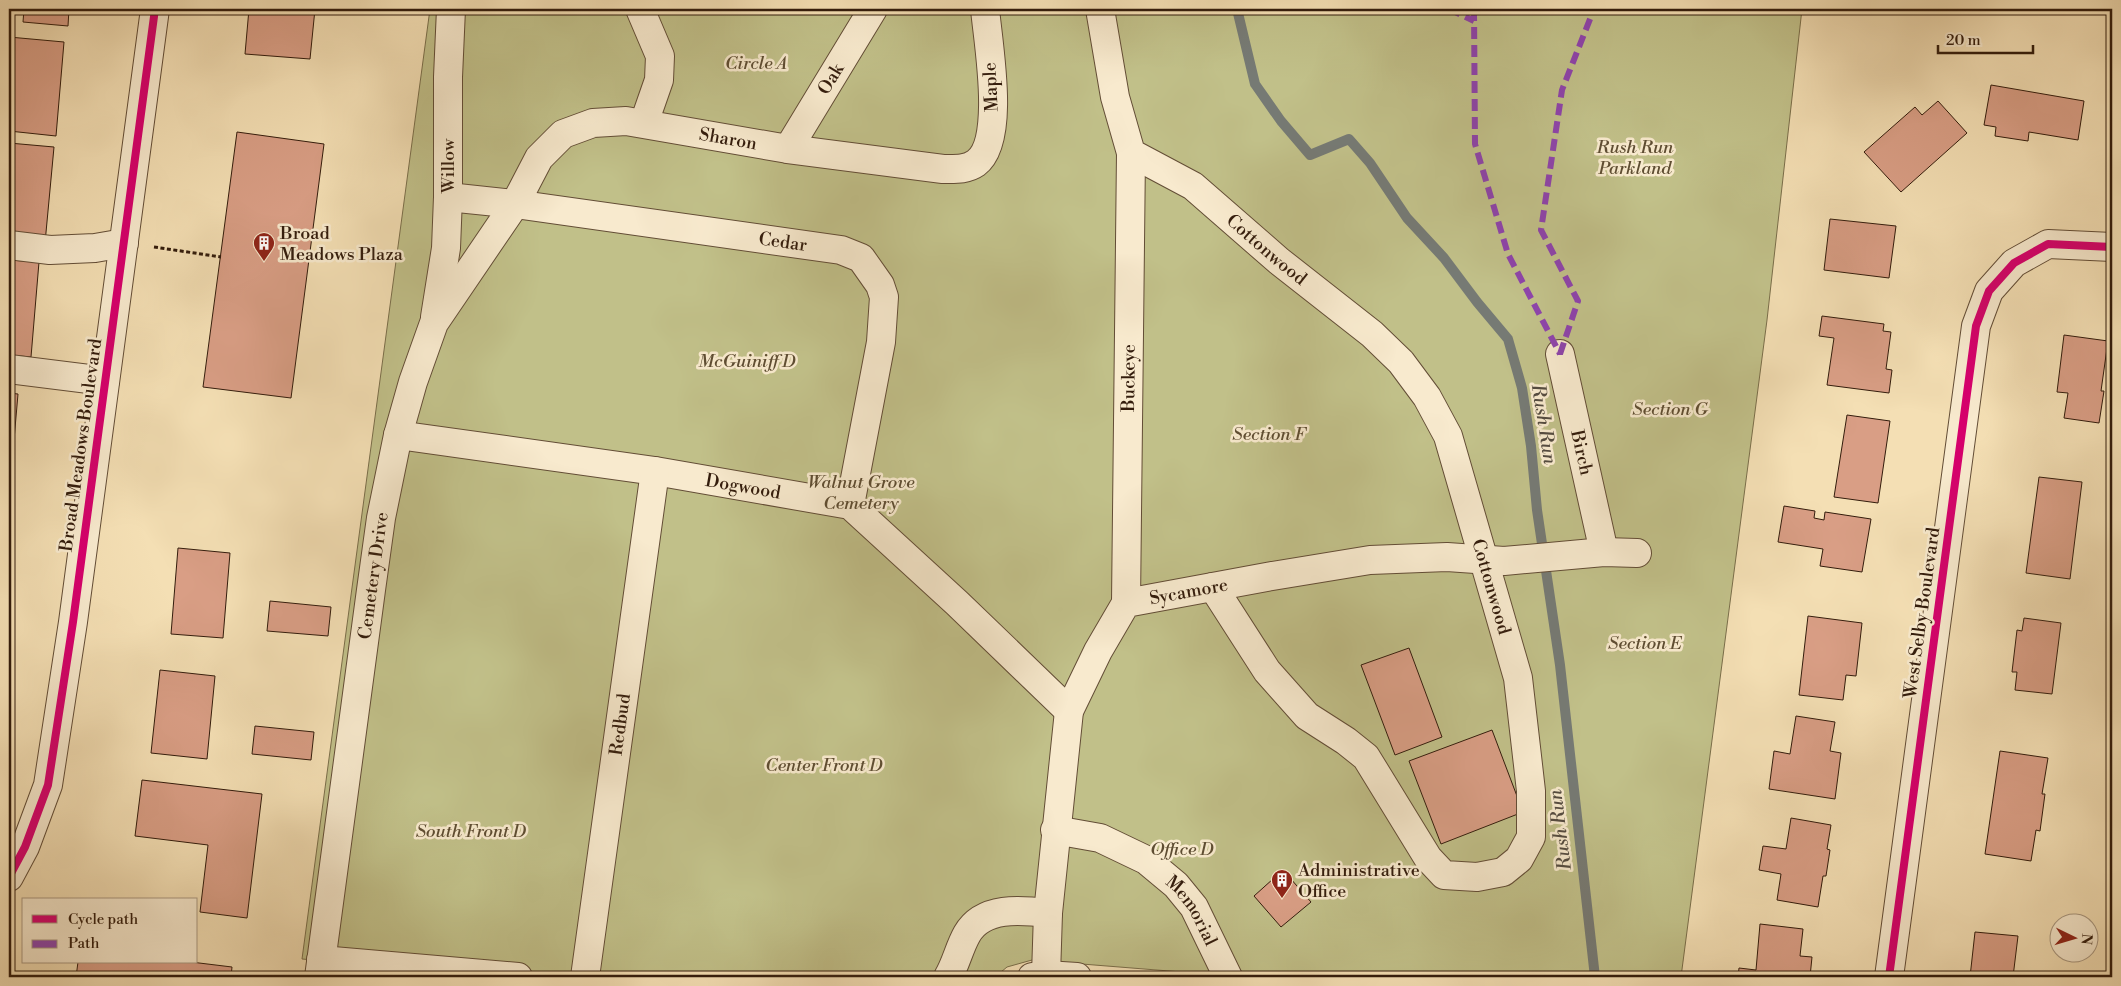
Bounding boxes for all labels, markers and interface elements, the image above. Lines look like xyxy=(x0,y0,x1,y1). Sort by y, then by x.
scale bar xyxy=(1938,22,2034,54)
text: 20 m xyxy=(1946,31,1981,50)
park label: Circle A xyxy=(725,52,787,75)
street label: Oak xyxy=(812,58,850,99)
street label: Maple xyxy=(978,62,1004,112)
street label: Sharon xyxy=(697,122,759,155)
park label: Rush Run Parkland xyxy=(1596,136,1674,180)
street label: Willow xyxy=(437,138,460,194)
street label: Cottonwood xyxy=(1222,209,1312,291)
place label: Broad Meadows Plaza xyxy=(279,222,404,266)
street label: Cedar xyxy=(757,227,809,257)
building icon: Broad Meadows Plaza xyxy=(252,231,276,262)
street label: Broad Meadows Boulevard xyxy=(55,336,107,554)
street label: Buckeye xyxy=(1117,344,1140,413)
park label: McGuiniff D xyxy=(698,350,796,373)
water label: Rush Run xyxy=(1526,381,1562,466)
park label: Section G xyxy=(1632,398,1708,421)
park label: Section F xyxy=(1232,423,1307,446)
street label: Birch xyxy=(1565,427,1598,478)
street label: Dogwood xyxy=(704,469,783,504)
park label: Walnut Grove Cemetery xyxy=(807,471,915,515)
street label: Cemetery Drive xyxy=(353,510,393,641)
street label: West Selby Boulevard xyxy=(1898,525,1946,701)
street label: Cottonwood xyxy=(1467,536,1516,638)
street label: Sycamore xyxy=(1148,573,1230,610)
park label: Section E xyxy=(1608,632,1683,655)
street label: Redbud xyxy=(604,691,636,757)
park label: Center Front D xyxy=(765,754,883,777)
water label: Rush Run xyxy=(1543,788,1577,873)
park label: South Front D xyxy=(416,820,527,843)
park label: Office D xyxy=(1150,838,1214,861)
place label: Administrative Office xyxy=(1297,859,1420,903)
building icon: Administrative Office xyxy=(1270,868,1294,899)
street label: Memorial xyxy=(1161,870,1223,950)
legend xyxy=(22,898,198,964)
text: Cycle path xyxy=(68,910,138,929)
north arrow xyxy=(2048,914,2098,964)
text: N xyxy=(2077,933,2095,945)
text: Path xyxy=(68,934,100,953)

